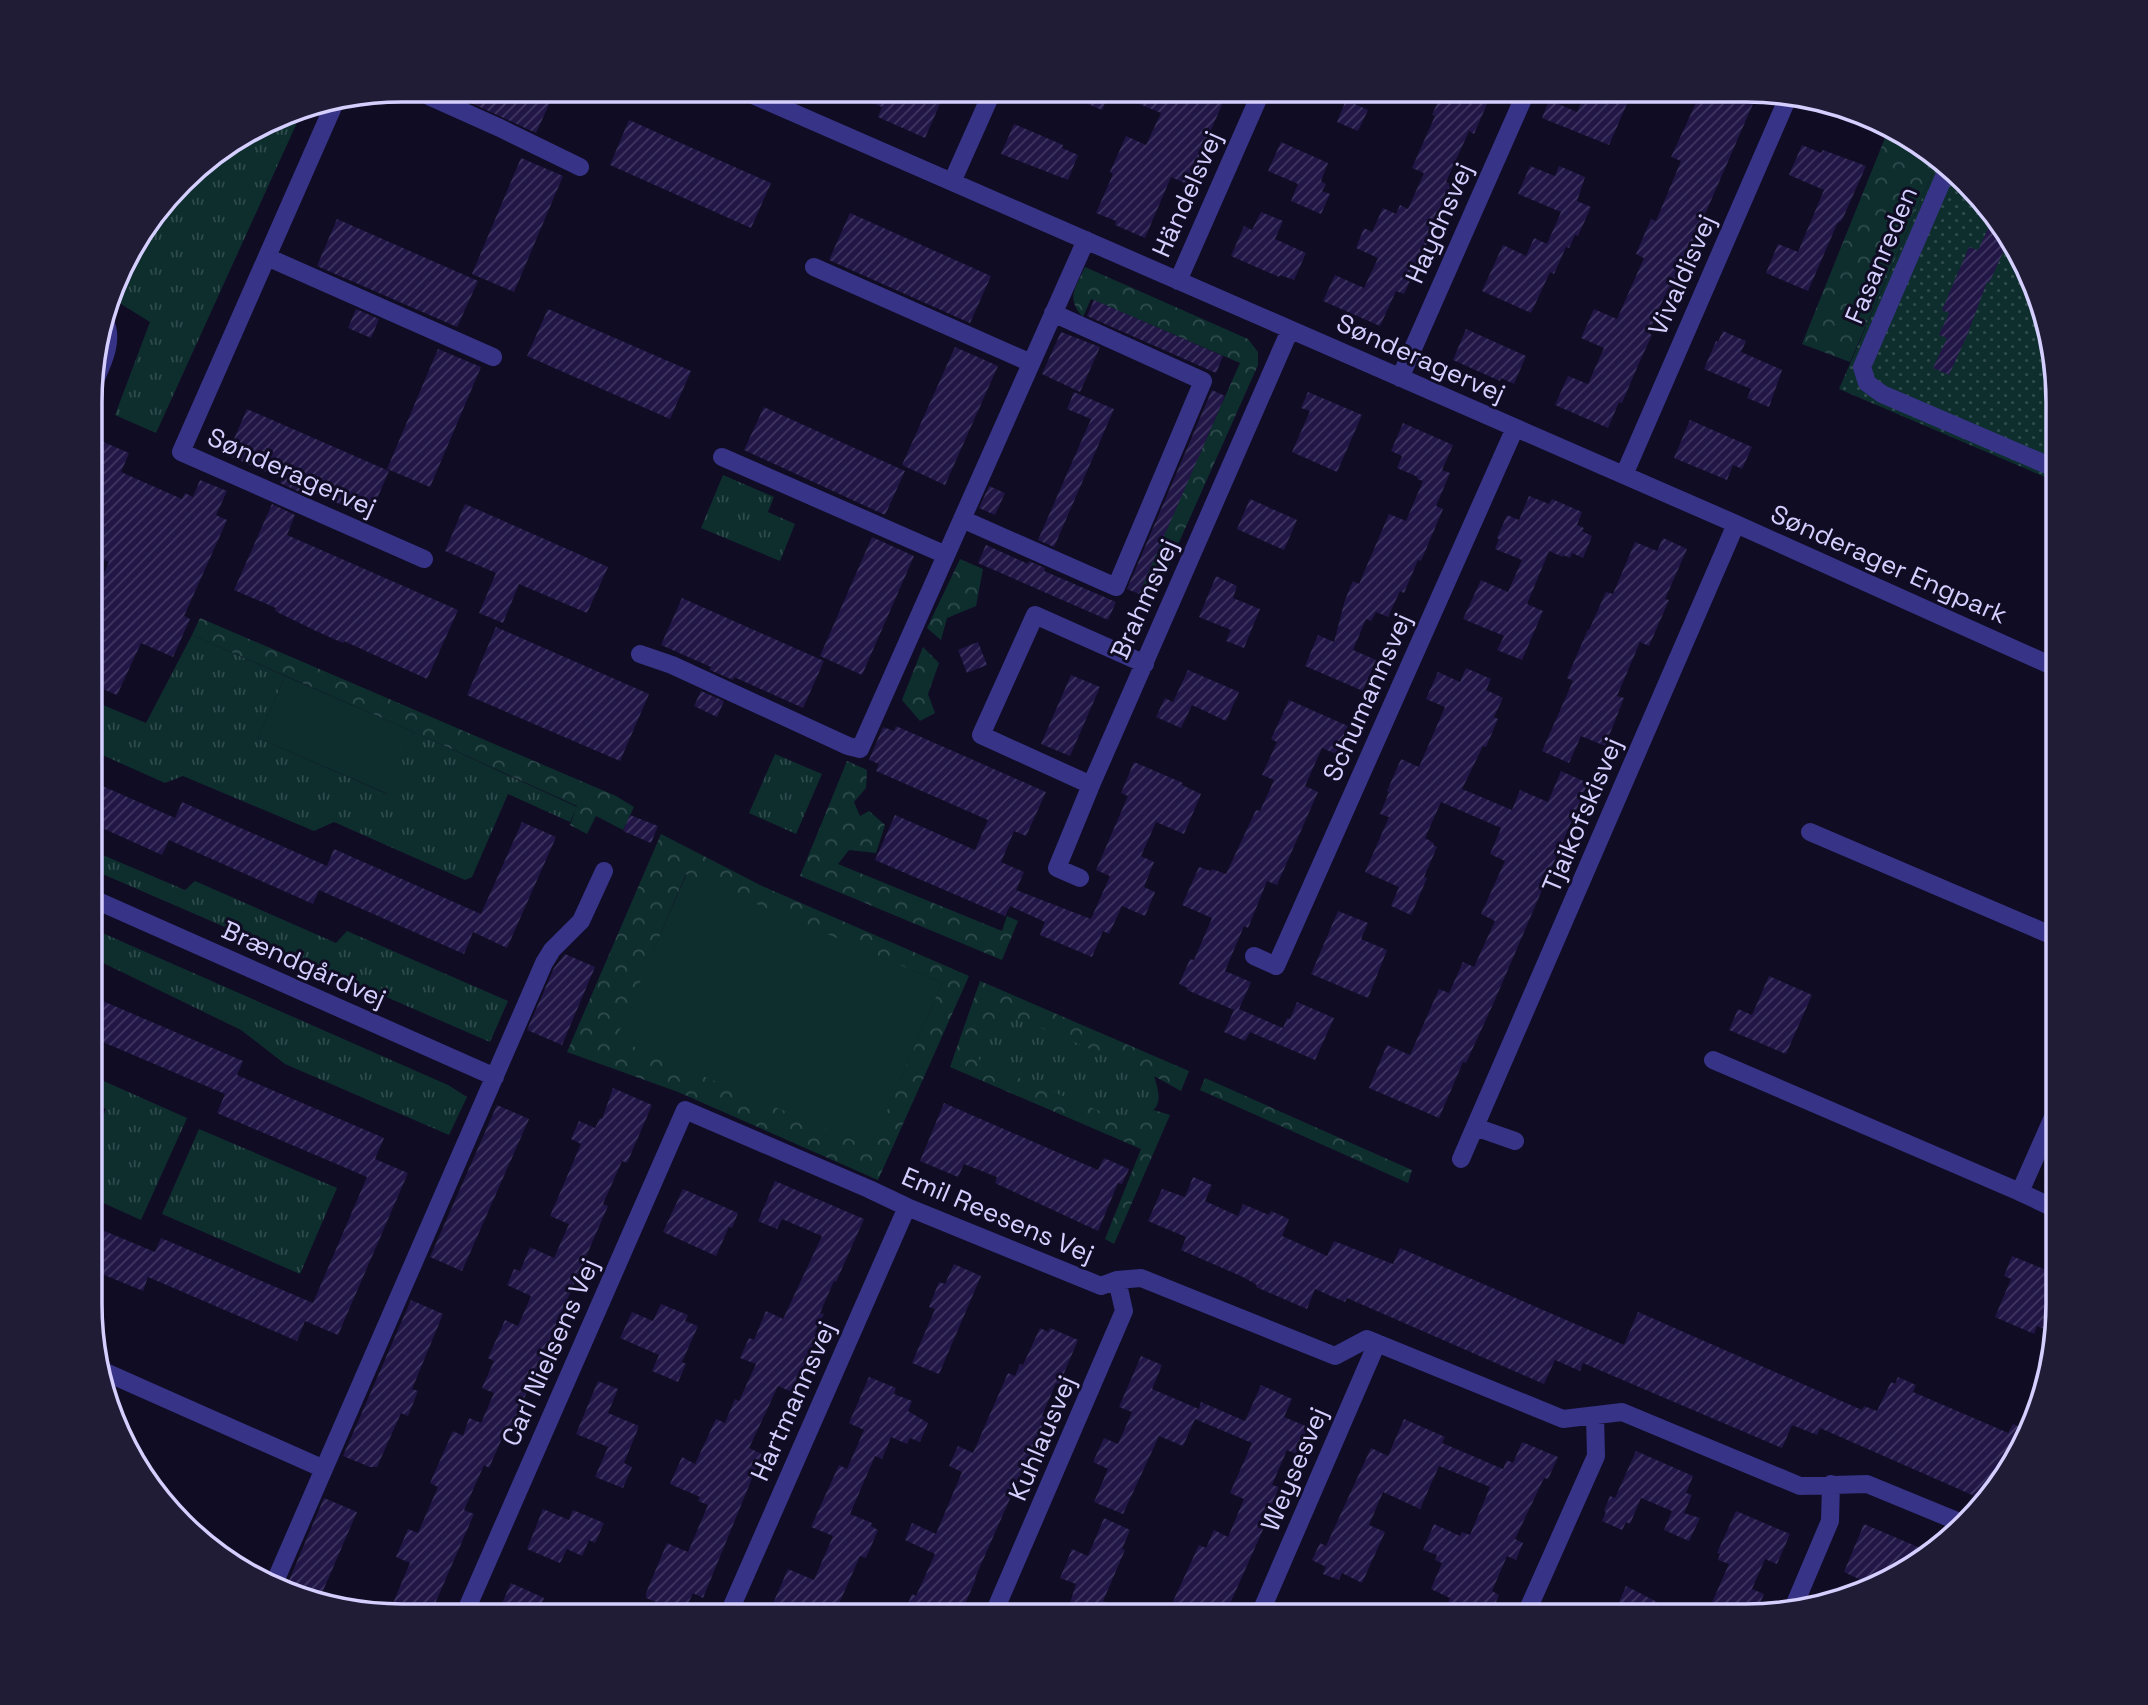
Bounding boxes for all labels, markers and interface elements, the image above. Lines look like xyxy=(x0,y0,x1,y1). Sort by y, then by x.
street label: Händelsvej xyxy=(1144,125,1230,263)
street label: Haydnsvej xyxy=(1397,157,1481,289)
street label: Fasanreden xyxy=(1837,181,1925,329)
street label: Vivaldisvej xyxy=(1640,209,1724,341)
street label: Sønderagervej xyxy=(1331,306,1511,410)
street label: Sønderagervej xyxy=(202,420,382,524)
street label: Sønderager Engpark xyxy=(1765,497,2013,631)
street label: Brahmsvej xyxy=(1102,533,1186,665)
street label: Schumannsvej xyxy=(1315,607,1419,787)
street label: Tjaikofskisvej xyxy=(1534,732,1630,898)
street label: Brændgårdvej xyxy=(217,913,391,1015)
street label: Emil Reesens Vej xyxy=(897,1159,1099,1271)
street label: Carl Nielsens Vej xyxy=(493,1253,607,1451)
street label: Hartmannsvej xyxy=(743,1316,843,1486)
street label: Kuhlausvej xyxy=(1000,1370,1084,1506)
street label: Weysesvej xyxy=(1253,1402,1335,1536)

